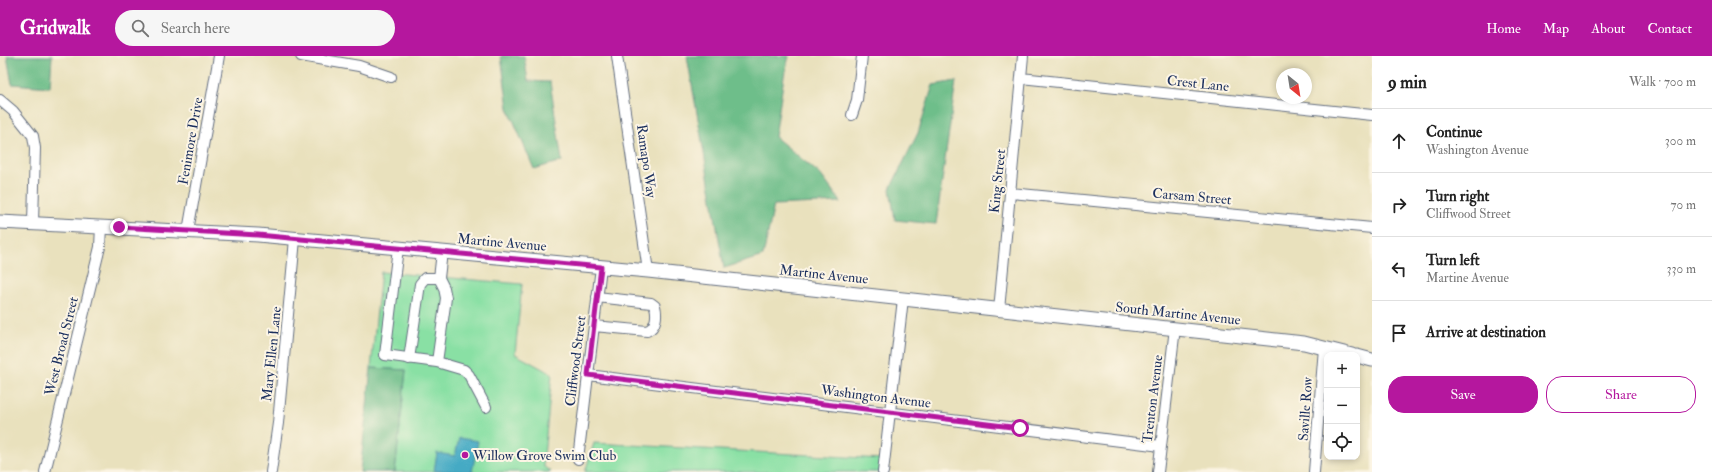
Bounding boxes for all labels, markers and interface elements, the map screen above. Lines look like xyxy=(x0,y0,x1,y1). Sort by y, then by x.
search box xyxy=(115,10,395,46)
text: Gridwalk xyxy=(20,16,91,40)
icon: search xyxy=(129,17,151,39)
text: Search here xyxy=(161,19,230,38)
text: Home xyxy=(1486,20,1521,37)
text: Map xyxy=(1543,20,1569,37)
text: About xyxy=(1591,20,1625,37)
text: Contact xyxy=(1647,20,1692,37)
north arrow xyxy=(1276,68,1312,104)
street label: Crest Lane xyxy=(1166,72,1230,95)
text: 9 min xyxy=(1388,72,1427,93)
text: Walk · 700 m xyxy=(1629,74,1696,90)
street label: Fenimore Drive xyxy=(174,96,207,186)
street label: Ramapo Way xyxy=(632,123,660,200)
text: Continue xyxy=(1426,123,1482,142)
icon: ahead xyxy=(1388,130,1410,152)
text: 300 m xyxy=(1665,133,1696,149)
text: Washington Avenue xyxy=(1426,142,1529,158)
street label: King Street xyxy=(986,148,1009,214)
street label: Carsam Street xyxy=(1152,185,1233,208)
text: Turn right xyxy=(1426,187,1489,206)
icon: right xyxy=(1388,194,1410,216)
text: 70 m xyxy=(1671,197,1696,213)
text: Cliffwood Street xyxy=(1426,206,1511,222)
route end xyxy=(110,218,128,236)
street label: Martine Avenue xyxy=(457,230,547,255)
text: Turn left xyxy=(1426,251,1480,270)
icon: left xyxy=(1388,258,1410,280)
street label: Martine Avenue xyxy=(779,261,869,288)
text: 330 m xyxy=(1667,261,1696,277)
text: Martine Avenue xyxy=(1426,270,1509,286)
street label: West Broad Street xyxy=(41,294,82,398)
street label: South Martine Avenue xyxy=(1115,298,1242,329)
street label: Mary Ellen Lane xyxy=(258,305,286,403)
street label: Cliffwood Street xyxy=(562,314,590,407)
icon: arrive xyxy=(1388,322,1410,344)
text: Arrive at destination xyxy=(1426,323,1546,342)
map controls xyxy=(1324,352,1360,460)
button: + xyxy=(1324,352,1360,388)
street label: Trenton Avenue xyxy=(1139,354,1166,444)
street label: Saville Row xyxy=(1295,376,1316,442)
button: Save xyxy=(1388,376,1538,413)
button: Share xyxy=(1546,376,1696,413)
street label: Washington Avenue xyxy=(819,381,932,412)
button: − xyxy=(1324,388,1360,424)
route start xyxy=(1011,419,1029,437)
button: locate xyxy=(1324,424,1360,460)
place label: Willow Grove Swim Club xyxy=(472,447,616,464)
marker: Willow Grove Swim Club xyxy=(460,450,470,460)

